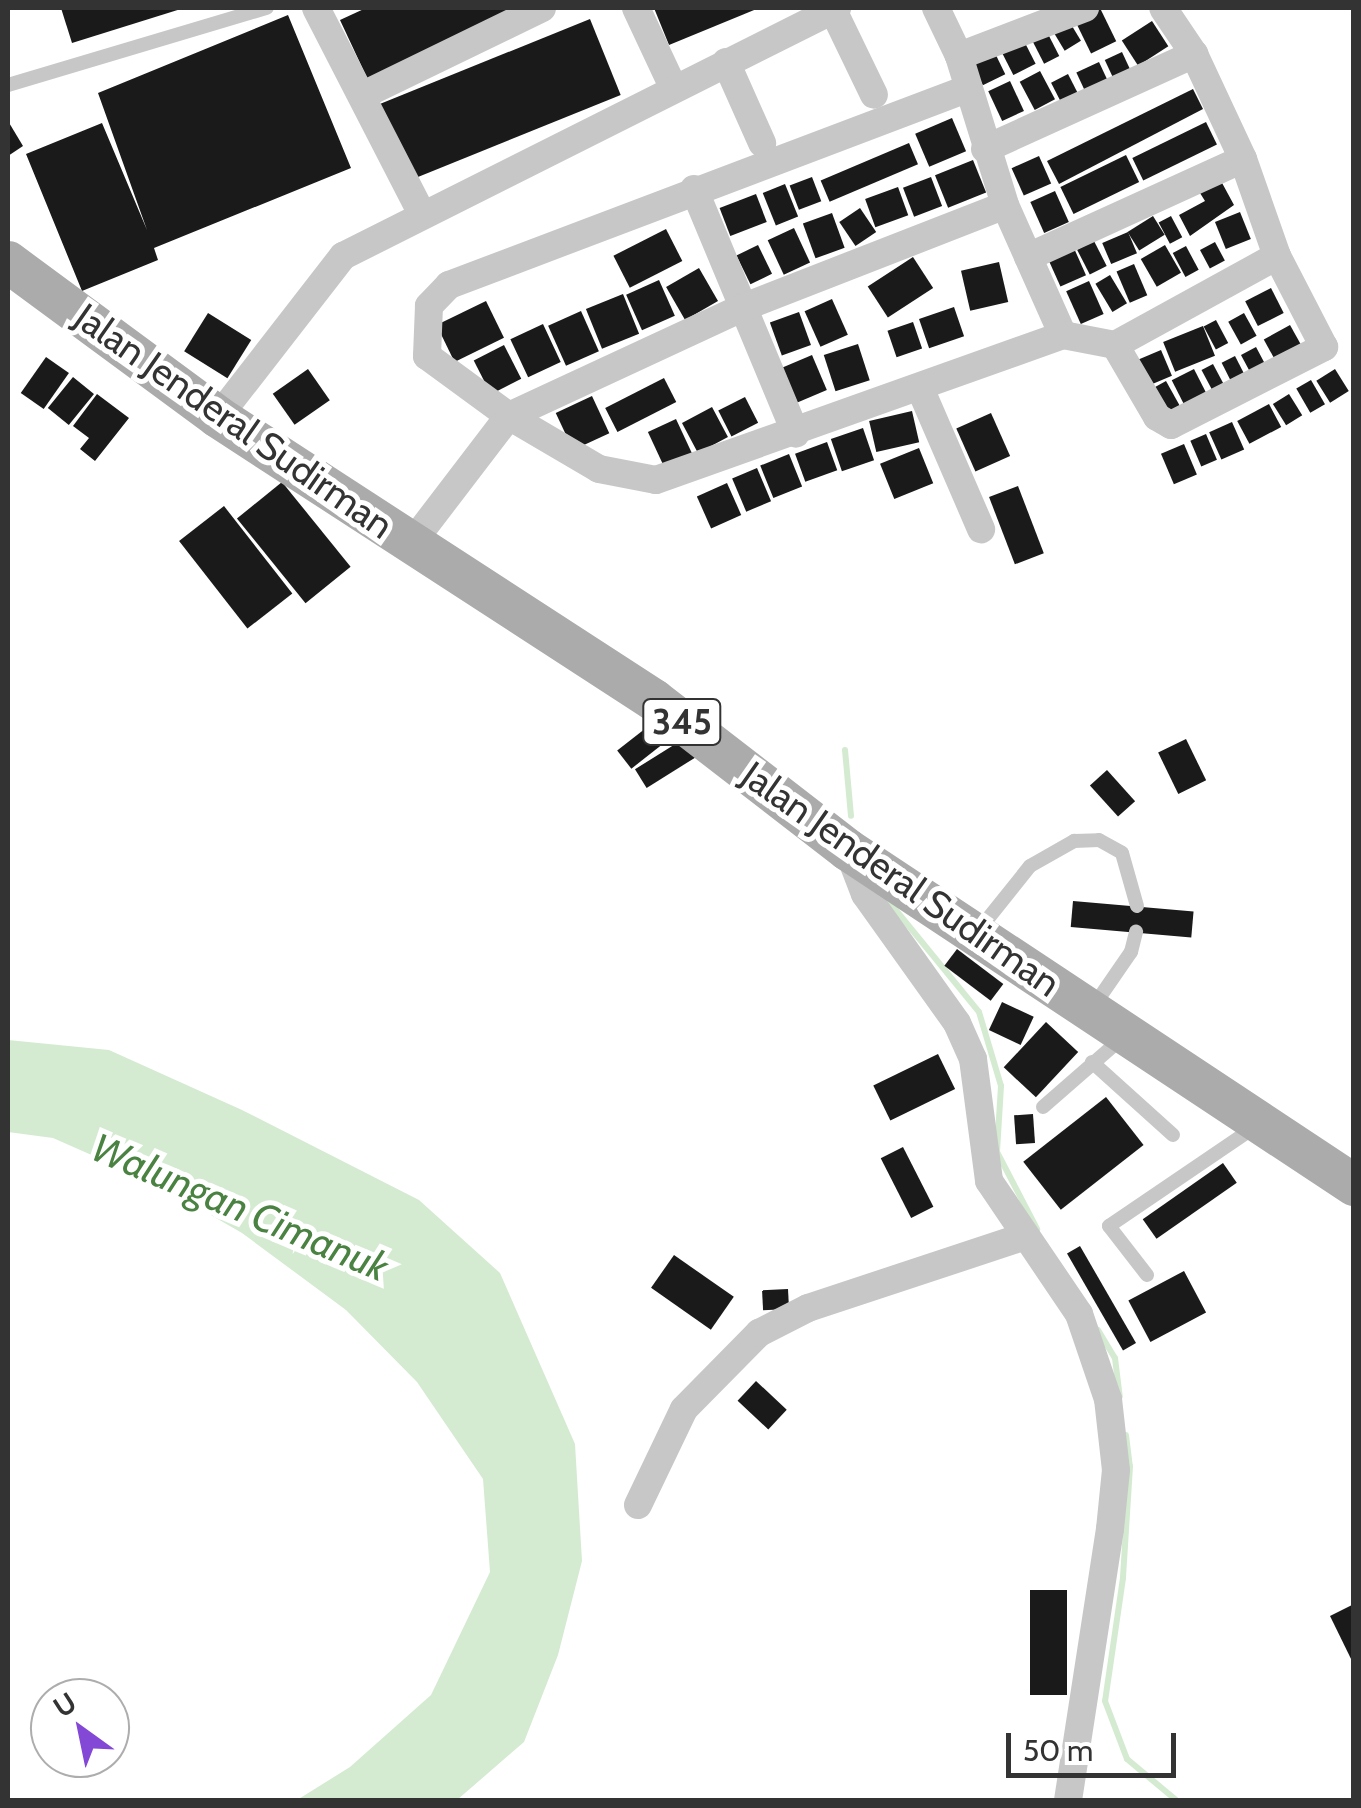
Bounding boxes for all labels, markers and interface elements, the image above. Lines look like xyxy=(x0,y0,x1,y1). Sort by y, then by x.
street label: Jalan Jenderal Sudirman xyxy=(66,294,402,548)
road number: 345 xyxy=(642,692,722,752)
street label: Jalan Jenderal Sudirman xyxy=(733,752,1069,1006)
water label: Walungan Cimanuk xyxy=(85,1123,395,1291)
north arrow xyxy=(30,1678,130,1778)
text: U xyxy=(47,1685,82,1724)
scale bar xyxy=(1011,1713,1181,1775)
text: 50 m xyxy=(1023,1732,1093,1769)

